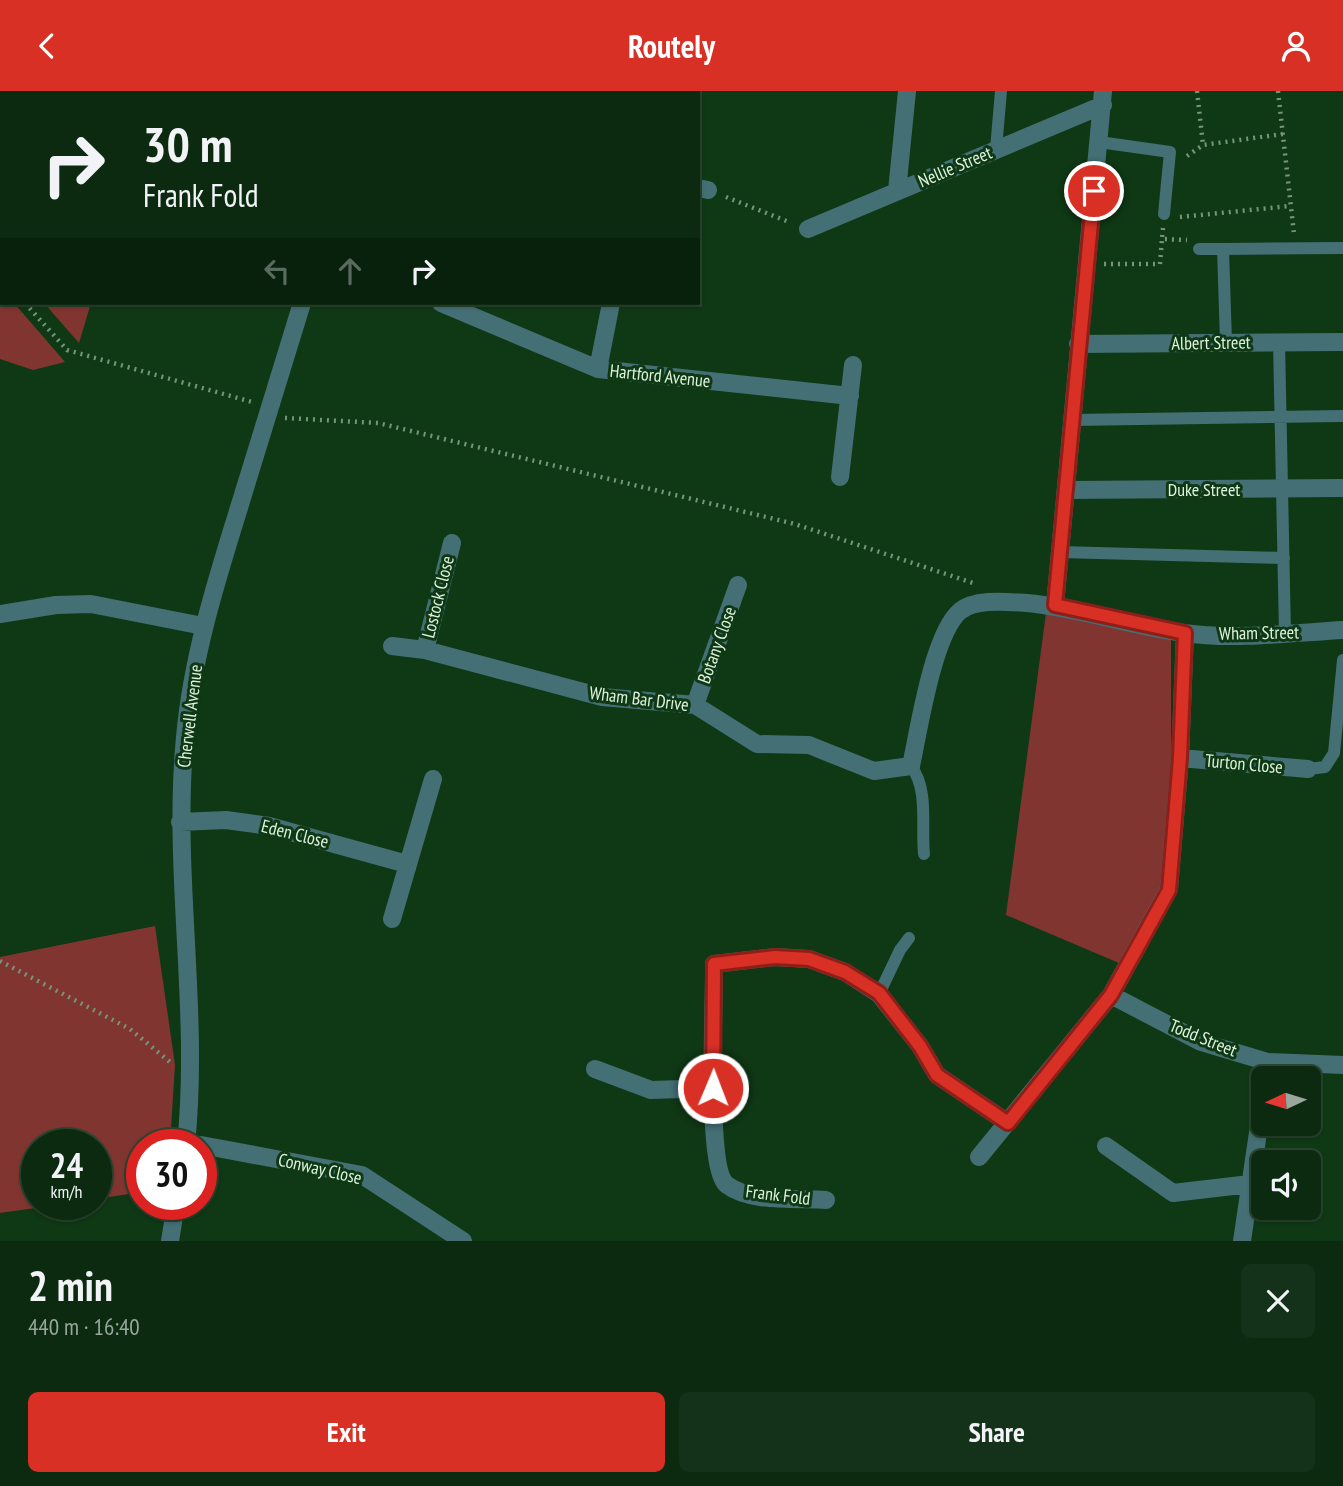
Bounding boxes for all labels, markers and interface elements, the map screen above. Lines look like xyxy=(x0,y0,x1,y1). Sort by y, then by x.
text: Routely xyxy=(628,25,715,67)
icon: back xyxy=(28,27,66,65)
icon: person xyxy=(1277,27,1315,65)
text: 30 m xyxy=(143,112,232,176)
icon: right xyxy=(28,119,119,210)
street label: Nellie Street xyxy=(914,141,995,192)
pin xyxy=(1064,161,1124,221)
icon: arrive xyxy=(1075,172,1113,210)
text: Frank Fold xyxy=(143,174,259,216)
icon: left xyxy=(258,252,296,290)
icon: ahead xyxy=(331,252,369,290)
icon: right xyxy=(404,252,442,290)
street label: Albert Street xyxy=(1171,330,1251,355)
street label: Hartford Avenue xyxy=(609,359,711,392)
street label: Duke Street xyxy=(1168,478,1240,501)
street label: Lostock Close xyxy=(416,554,459,640)
street label: Botany Close xyxy=(692,603,741,686)
street label: Wham Street xyxy=(1219,620,1299,645)
street label: Cherwell Avenue xyxy=(172,663,207,769)
street label: Wham Bar Drive xyxy=(588,681,690,716)
street label: Turton Close xyxy=(1204,749,1284,778)
street label: Eden Close xyxy=(259,814,331,853)
street label: Todd Street xyxy=(1166,1014,1240,1061)
position arrow xyxy=(676,1051,750,1125)
north arrow xyxy=(1251,1066,1321,1136)
map controls xyxy=(1251,1066,1321,1220)
speed limit sign: 30 xyxy=(126,1129,217,1220)
text: 24 xyxy=(50,1142,83,1188)
street label: Conway Close xyxy=(276,1148,364,1189)
button: sound xyxy=(1251,1150,1321,1220)
street label: Frank Fold xyxy=(744,1179,812,1210)
text: km/h xyxy=(51,1180,82,1203)
text: 2 min xyxy=(28,1258,113,1313)
button: close xyxy=(1241,1264,1315,1338)
text: 440 m · 16:40 xyxy=(28,1312,140,1341)
button: Exit xyxy=(28,1392,665,1472)
button: Share xyxy=(679,1392,1315,1472)

